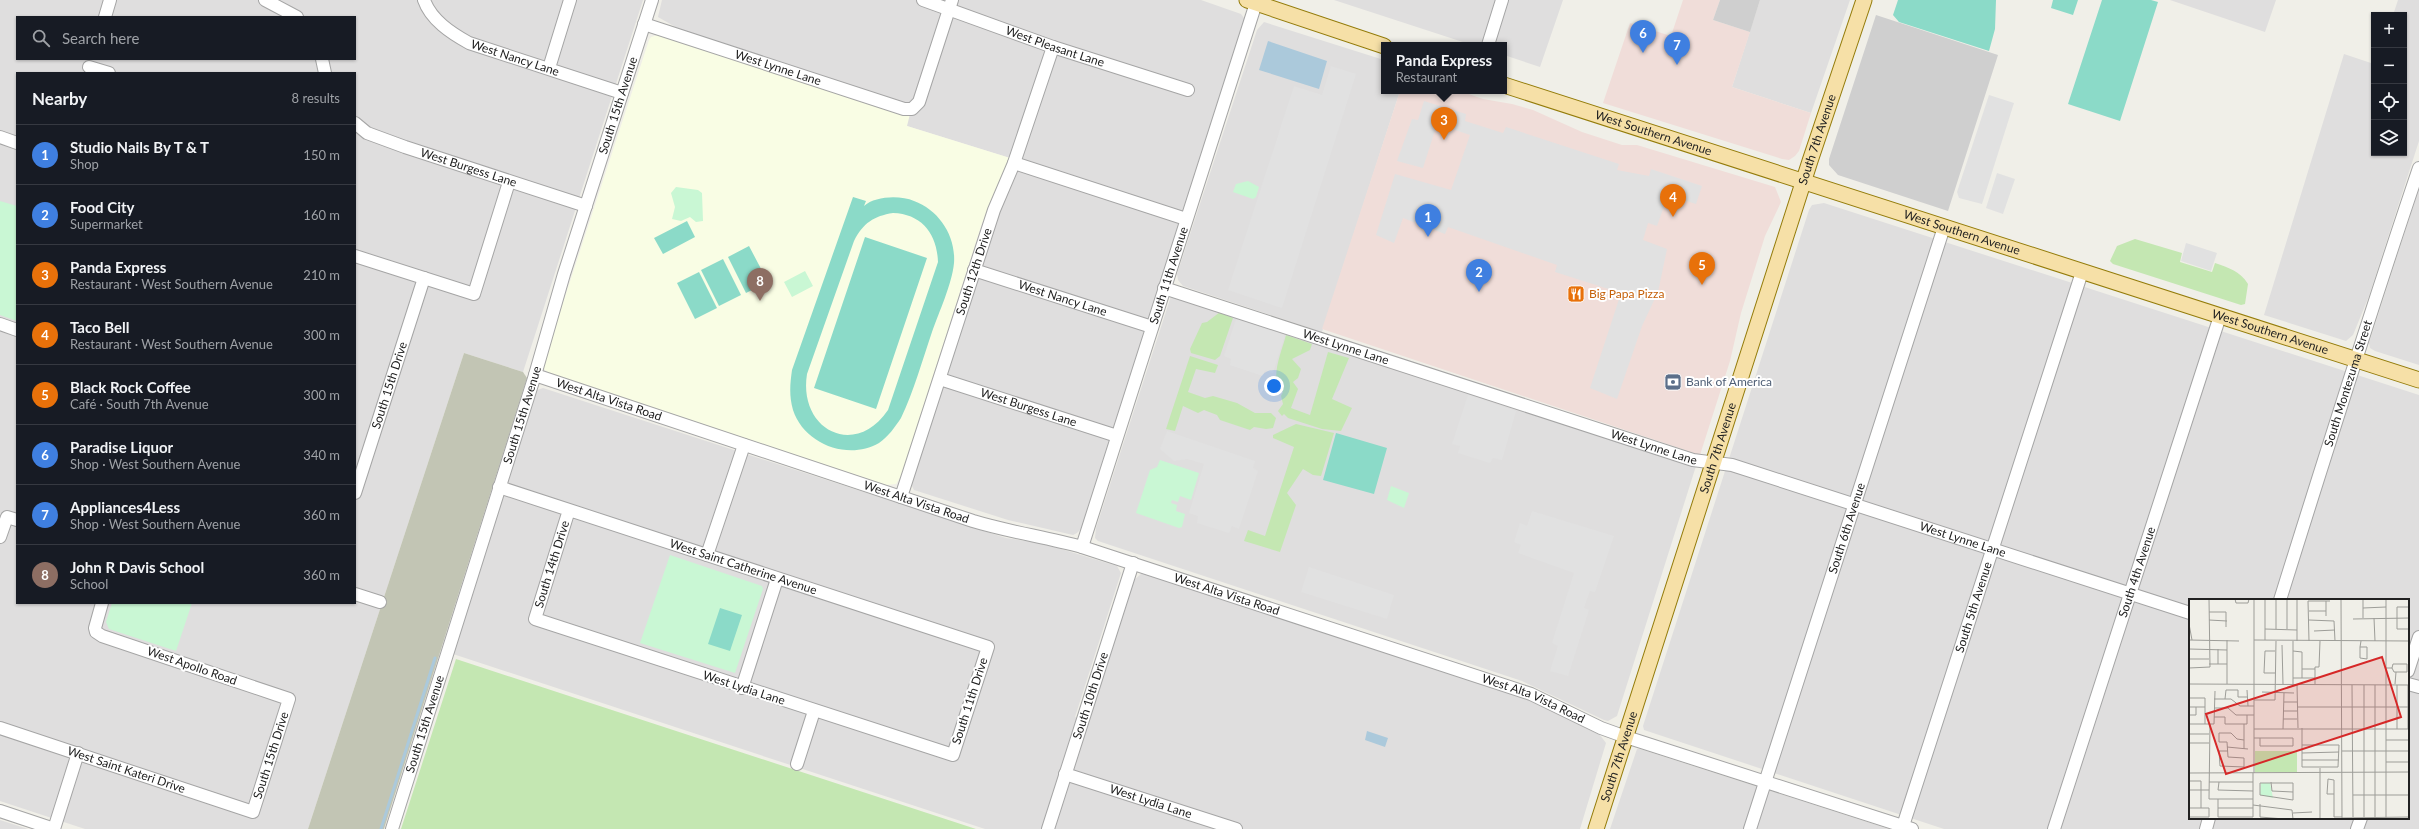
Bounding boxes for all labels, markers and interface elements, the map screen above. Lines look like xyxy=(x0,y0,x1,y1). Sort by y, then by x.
map controls xyxy=(2371,12,2407,156)
button: + xyxy=(2371,12,2407,48)
search box xyxy=(16,16,356,60)
pin: 6 xyxy=(1630,20,1656,53)
street label: West Pleasant Lane xyxy=(1004,23,1106,70)
icon: search xyxy=(30,27,52,49)
text: Search here xyxy=(62,29,139,47)
pin: 7 xyxy=(1664,32,1690,65)
street label: West Nancy Lane xyxy=(469,36,561,79)
popup xyxy=(1381,42,1507,94)
street label: West Lynne Lane xyxy=(733,46,823,88)
button: − xyxy=(2371,48,2407,84)
text: Panda Express xyxy=(1396,51,1492,69)
street label: South 15th Avenue xyxy=(595,55,640,156)
text: Restaurant xyxy=(1396,69,1457,85)
button: locate xyxy=(2371,84,2407,120)
text: Nearby xyxy=(32,88,87,109)
text: 8 results xyxy=(292,90,340,106)
street label: South 7th Avenue xyxy=(1795,92,1839,187)
pin: 3 xyxy=(1431,107,1457,140)
street label: West Southern Avenue xyxy=(1593,107,1714,158)
button: layers xyxy=(2371,120,2407,156)
text: Studio Nails By T & T xyxy=(70,138,209,156)
street label: West Burgess Lane xyxy=(419,145,519,190)
text: 1 xyxy=(41,147,49,163)
text: 150 m xyxy=(303,147,340,163)
text: Shop xyxy=(70,156,99,172)
pin: 4 xyxy=(1660,184,1686,217)
text: Food City xyxy=(70,198,134,216)
pin: 1 xyxy=(1415,204,1441,237)
street label: West Southern Avenue xyxy=(1902,206,2022,258)
text: 2 xyxy=(41,207,49,223)
text: 160 m xyxy=(303,207,340,223)
text: Supermarket xyxy=(70,216,143,232)
street label: South 11th Avenue xyxy=(1146,225,1191,326)
street label: South 12th Drive xyxy=(952,226,995,317)
pin: 5 xyxy=(1689,252,1715,285)
text: Panda Express xyxy=(70,258,166,276)
pin: 2 xyxy=(1466,259,1492,292)
text: 3 xyxy=(41,267,49,283)
text: 210 m xyxy=(303,267,340,283)
pin: 8 xyxy=(747,268,773,301)
text: Restaurant · West Southern Avenue xyxy=(70,276,273,292)
street label: West Nancy Lane xyxy=(1017,277,1109,319)
restaurant icon: Big Papa Pizza xyxy=(1566,284,1586,304)
place label: Big Papa Pizza xyxy=(1589,286,1664,301)
street label: West Southern Avenue xyxy=(2210,306,2330,357)
text: Taco Bell xyxy=(70,318,130,336)
street label: South Montezuma Street xyxy=(2321,318,2375,448)
street label: West Lynne Lane xyxy=(1301,326,1391,368)
text: 4 xyxy=(41,327,49,343)
text: 300 m xyxy=(303,327,340,343)
text: Restaurant · West Southern Avenue xyxy=(70,336,273,352)
street label: South 15th Drive xyxy=(368,340,410,431)
street label: South 15th Avenue xyxy=(500,364,544,466)
bank icon: Bank of America xyxy=(1663,372,1683,392)
place label: Bank of America xyxy=(1686,374,1772,389)
street label: West Alta Vista Road xyxy=(554,375,664,424)
your location xyxy=(1264,376,1284,396)
text: Black Rock Coffee xyxy=(70,378,191,396)
street label: West Burgess Lane xyxy=(979,384,1079,430)
text: 5 xyxy=(41,387,49,403)
text: 300 m xyxy=(303,387,340,403)
text: Café · South 7th Avenue xyxy=(70,396,209,412)
street label: South 7th Avenue xyxy=(1696,401,1739,495)
street label: West Lynne Lane xyxy=(1609,426,1698,467)
text: Paradise Liquor xyxy=(70,438,173,456)
text: 6 xyxy=(41,447,49,463)
text: 340 m xyxy=(303,447,340,463)
text: Shop · West Southern Avenue xyxy=(70,456,240,472)
street label: West Alta Vista Road xyxy=(862,477,971,526)
street label: South 6th Avenue xyxy=(1825,481,1868,575)
text: Appliances4Less xyxy=(70,498,180,516)
text: 7 xyxy=(41,507,49,523)
text: 360 m xyxy=(303,507,340,523)
text: Shop · West Southern Avenue xyxy=(70,516,240,532)
street label: South 14th Drive xyxy=(531,518,572,610)
street label: West Lynne Lane xyxy=(1918,518,2008,560)
street label: South 4th Avenue xyxy=(2115,525,2158,619)
street label: West Saint Catherine Avenue xyxy=(668,535,819,598)
text: John R Davis School xyxy=(70,558,204,576)
street label: South 5th Avenue xyxy=(1952,560,1995,654)
text: 8 xyxy=(41,567,49,583)
text: 360 m xyxy=(303,567,340,583)
street label: West Alta Vista Road xyxy=(1172,570,1282,618)
text: School xyxy=(70,576,108,592)
inset map xyxy=(2189,599,2409,819)
street label: West Apollo Road xyxy=(145,643,239,688)
street label: South 10th Drive xyxy=(1069,650,1111,741)
street label: South 11th Drive xyxy=(948,655,991,746)
street label: West Lydia Lane xyxy=(701,667,787,708)
street label: West Alta Vista Road xyxy=(1480,670,1588,726)
street label: South 15th Avenue xyxy=(402,673,447,775)
street label: South 7th Avenue xyxy=(1597,709,1640,804)
street label: South 15th Drive xyxy=(250,710,291,801)
street label: West Saint Kateri Drive xyxy=(65,743,187,796)
street label: West Lydia Lane xyxy=(1108,781,1194,821)

